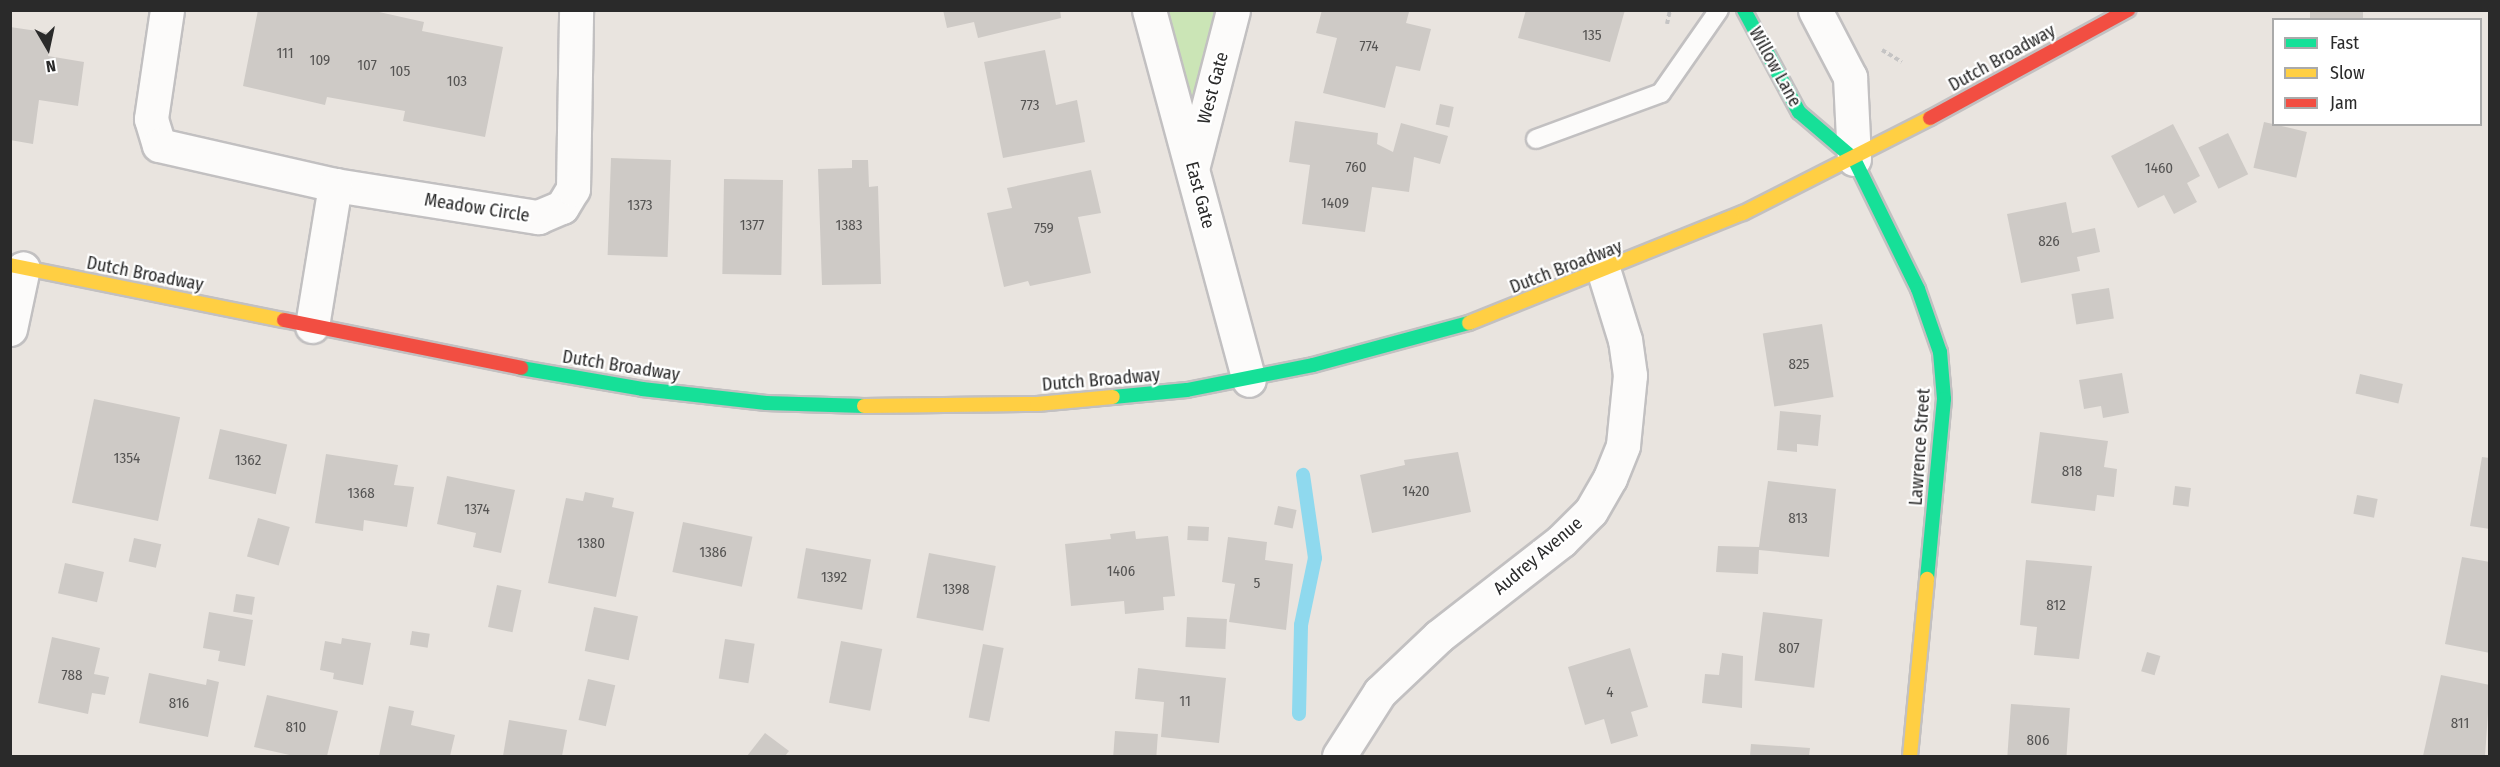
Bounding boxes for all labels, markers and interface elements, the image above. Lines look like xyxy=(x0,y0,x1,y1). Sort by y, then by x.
north arrow xyxy=(18,18,78,78)
legend xyxy=(2272,18,2482,126)
street label: Dutch Broadway xyxy=(1945,20,2059,96)
street label: Willow Lane xyxy=(1744,23,1806,111)
house number: 135 xyxy=(1582,27,1602,45)
text: Fast xyxy=(2330,32,2359,54)
house number: 774 xyxy=(1360,38,1378,56)
house number: 111 xyxy=(276,45,294,63)
street label: West Gate xyxy=(1193,50,1233,126)
house number: 109 xyxy=(310,52,330,70)
text: N xyxy=(45,56,57,76)
house number: 107 xyxy=(357,57,377,75)
text: Slow xyxy=(2330,62,2365,84)
house number: 105 xyxy=(390,63,410,81)
house number: 103 xyxy=(447,73,467,91)
text: Jam xyxy=(2330,92,2358,114)
house number: 773 xyxy=(1021,97,1039,115)
street label: East Gate xyxy=(1181,159,1219,231)
house number: 760 xyxy=(1346,159,1366,177)
house number: 1460 xyxy=(2145,160,2173,178)
street label: Meadow Circle xyxy=(423,189,531,227)
house number: 1409 xyxy=(1321,195,1349,213)
house number: 1373 xyxy=(627,197,653,215)
house number: 1377 xyxy=(740,217,764,235)
house number: 1383 xyxy=(836,217,862,235)
house number: 759 xyxy=(1034,220,1054,238)
house number: 826 xyxy=(2038,233,2060,251)
street label: Dutch Broadway xyxy=(1507,236,1625,298)
street label: Dutch Broadway xyxy=(85,252,205,296)
street label: Dutch Broadway xyxy=(561,346,681,386)
house number: 825 xyxy=(1789,356,1809,374)
street label: Dutch Broadway xyxy=(1041,364,1161,396)
street label: Lawrence Street xyxy=(1905,388,1935,506)
house number: 1354 xyxy=(114,450,140,468)
house number: 1362 xyxy=(235,452,261,470)
house number: 818 xyxy=(2062,463,2082,481)
house number: 1420 xyxy=(1402,483,1430,501)
house number: 1368 xyxy=(347,485,375,503)
house number: 1374 xyxy=(464,501,490,519)
house number: 813 xyxy=(1788,510,1808,528)
street label: Audrey Avenue xyxy=(1489,513,1587,599)
house number: 1380 xyxy=(577,535,605,553)
house number: 1386 xyxy=(699,544,727,562)
house number: 1406 xyxy=(1107,563,1135,581)
house number: 1392 xyxy=(821,569,847,587)
house number: 5 xyxy=(1254,575,1260,593)
house number: 1398 xyxy=(942,581,970,599)
house number: 812 xyxy=(2046,597,2066,615)
house number: 807 xyxy=(1778,640,1800,658)
house number: 788 xyxy=(62,667,82,685)
house number: 4 xyxy=(1606,684,1614,702)
house number: 11 xyxy=(1179,693,1191,711)
house number: 816 xyxy=(169,695,189,713)
house number: 811 xyxy=(2451,715,2469,733)
house number: 810 xyxy=(286,719,306,737)
house number: 806 xyxy=(2027,732,2049,750)

